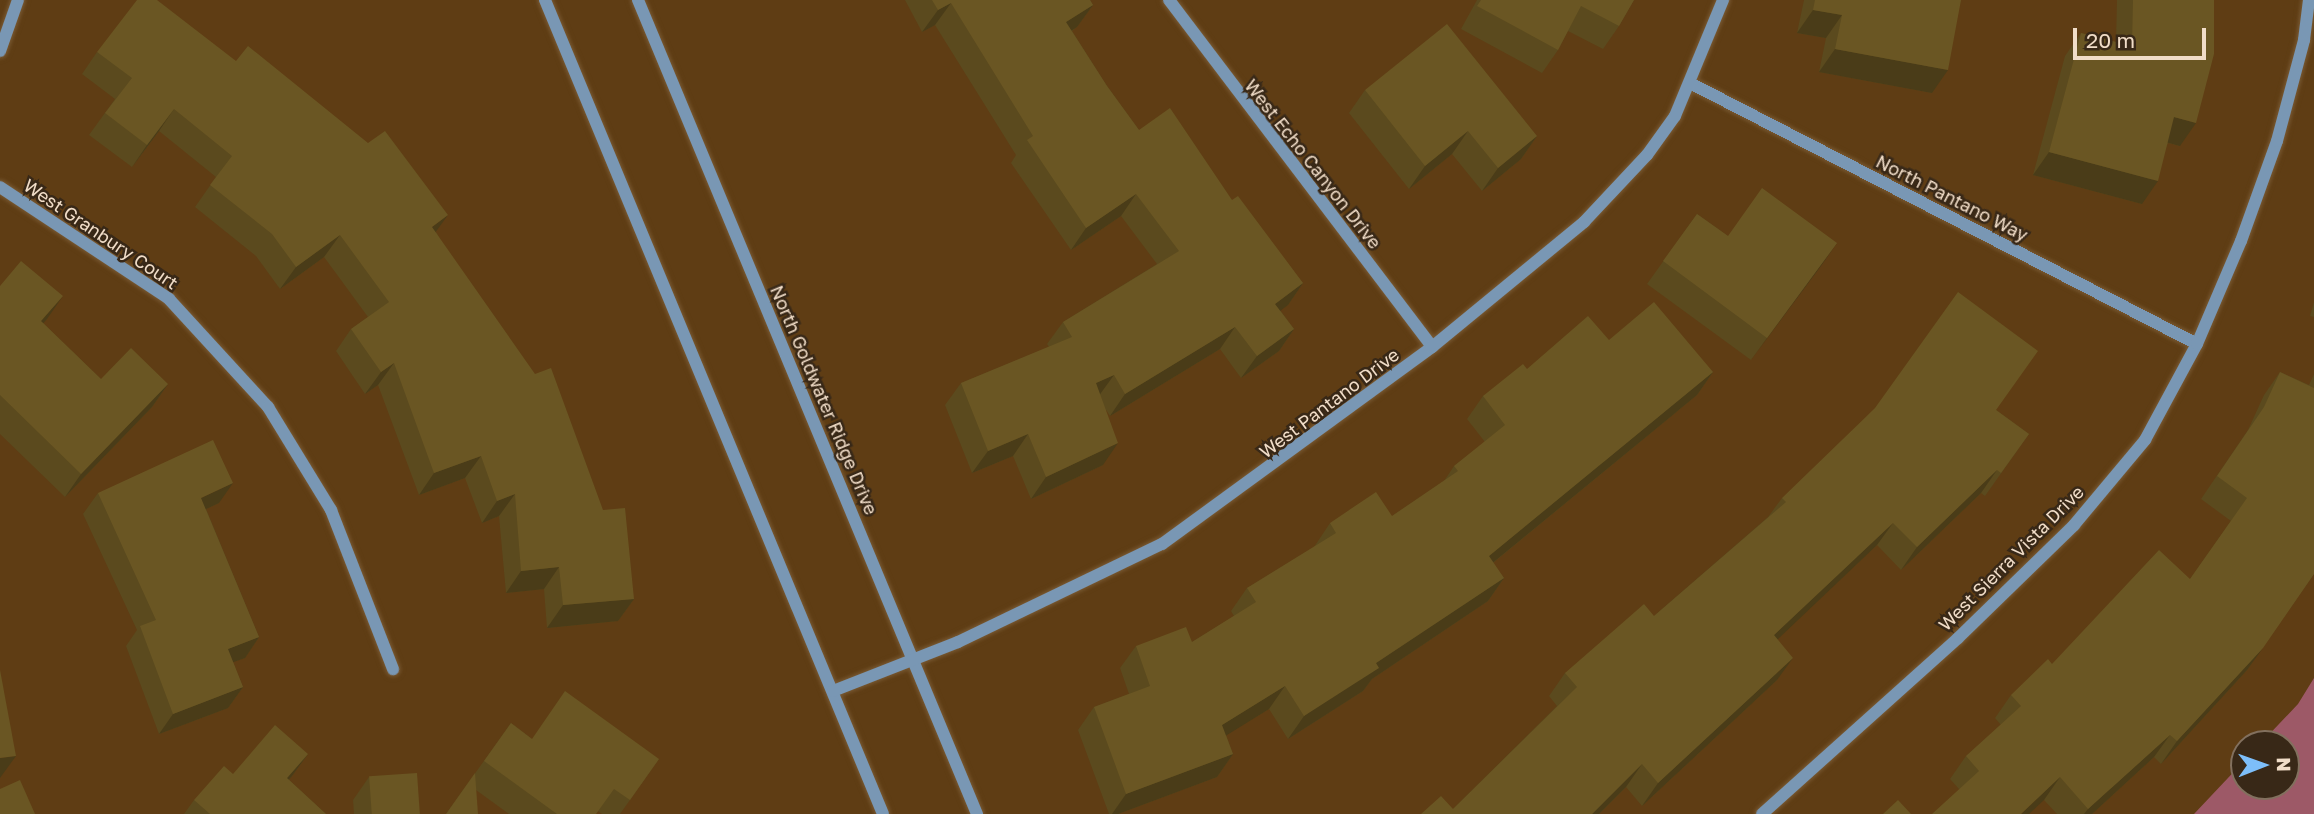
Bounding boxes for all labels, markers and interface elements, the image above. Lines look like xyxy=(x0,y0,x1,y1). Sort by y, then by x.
scale bar xyxy=(2076,14,2209,58)
text: 20 m xyxy=(2086,27,2135,53)
street label: West Echo Canyon Drive xyxy=(1240,75,1386,253)
street label: North Pantano Way xyxy=(1872,150,2032,246)
street label: West Granbury Court xyxy=(20,174,182,294)
street label: North Goldwater Ridge Drive xyxy=(766,282,882,518)
street label: West Pantano Drive xyxy=(1255,343,1403,463)
street label: West Sierra Vista Drive xyxy=(1934,481,2088,635)
north arrow xyxy=(2230,730,2300,800)
text: N xyxy=(2273,757,2296,772)

